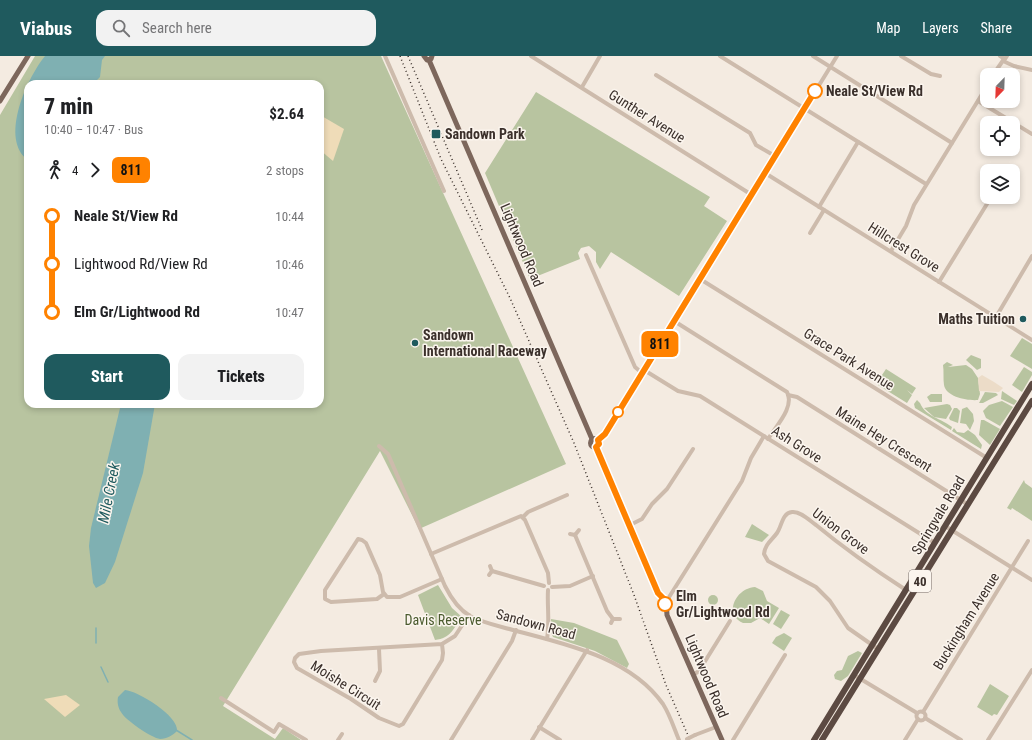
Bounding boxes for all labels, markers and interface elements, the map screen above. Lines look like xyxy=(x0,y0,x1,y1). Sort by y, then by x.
search box xyxy=(96,10,376,46)
text: Viabus xyxy=(20,17,72,40)
icon: search xyxy=(110,17,132,39)
text: Search here xyxy=(142,19,212,37)
text: Map xyxy=(876,20,900,36)
text: Layers xyxy=(922,20,959,36)
text: Share xyxy=(981,20,1012,36)
north arrow xyxy=(980,68,1020,108)
map controls xyxy=(980,68,1020,204)
marker: Neale St/View Rd xyxy=(807,83,823,99)
place label: Neale St/View Rd xyxy=(826,83,923,99)
street label: Gunther Avenue xyxy=(606,86,689,146)
text: 7 min xyxy=(44,94,93,119)
text: $2.64 xyxy=(269,105,304,123)
button: locate xyxy=(980,116,1020,156)
text: 10:40 – 10:47 · Bus xyxy=(44,122,143,137)
place label: Sandown Park xyxy=(445,126,525,142)
marker: Sandown Park xyxy=(430,128,442,140)
icon: walk xyxy=(44,159,66,181)
icon: forward xyxy=(84,159,106,181)
text: 811 xyxy=(120,162,142,178)
text: 4 xyxy=(72,163,78,178)
text: 2 stops xyxy=(266,163,304,178)
button: layers xyxy=(980,164,1020,204)
street label: Lightwood Road xyxy=(497,201,547,289)
text: Neale St/View Rd xyxy=(74,207,178,225)
text: 10:44 xyxy=(275,209,304,224)
street label: Hillcrest Grove xyxy=(865,219,943,275)
text: Lightwood Rd/View Rd xyxy=(74,255,208,273)
text: 10:46 xyxy=(275,257,304,272)
text: Elm Gr/Lightwood Rd xyxy=(74,303,200,321)
text: 10:47 xyxy=(275,305,304,320)
place label: Maths Tuition xyxy=(938,311,1015,327)
marker: Maths Tuition xyxy=(1018,314,1028,324)
street label: Grace Park Avenue xyxy=(801,325,898,393)
place label: Sandown International Raceway xyxy=(423,327,548,359)
line badge: 811 xyxy=(637,331,683,357)
text: 811 xyxy=(649,336,671,352)
marker: Sandown International Raceway xyxy=(410,338,420,348)
button: Start xyxy=(44,354,170,400)
button: Tickets xyxy=(178,354,304,400)
street label: Maine Hey Crescent xyxy=(833,403,935,475)
unlabelled marker xyxy=(612,406,624,418)
street label: Ash Grove xyxy=(769,422,825,466)
water label: Mile Creek xyxy=(94,461,124,524)
street label: Springvale Road xyxy=(908,473,968,557)
street label: Union Grove xyxy=(810,505,873,558)
street label: Buckingham Avenue xyxy=(930,569,1003,673)
road number: 40 xyxy=(909,570,931,592)
place label: Elm Gr/Lightwood Rd xyxy=(676,588,770,620)
marker: Elm Gr/Lightwood Rd xyxy=(657,596,673,612)
street label: Sandown Road xyxy=(494,606,578,642)
park label: Davis Reserve xyxy=(404,612,482,628)
street label: Lightwood Road xyxy=(682,632,732,720)
street label: Moishe Circuit xyxy=(308,657,384,713)

